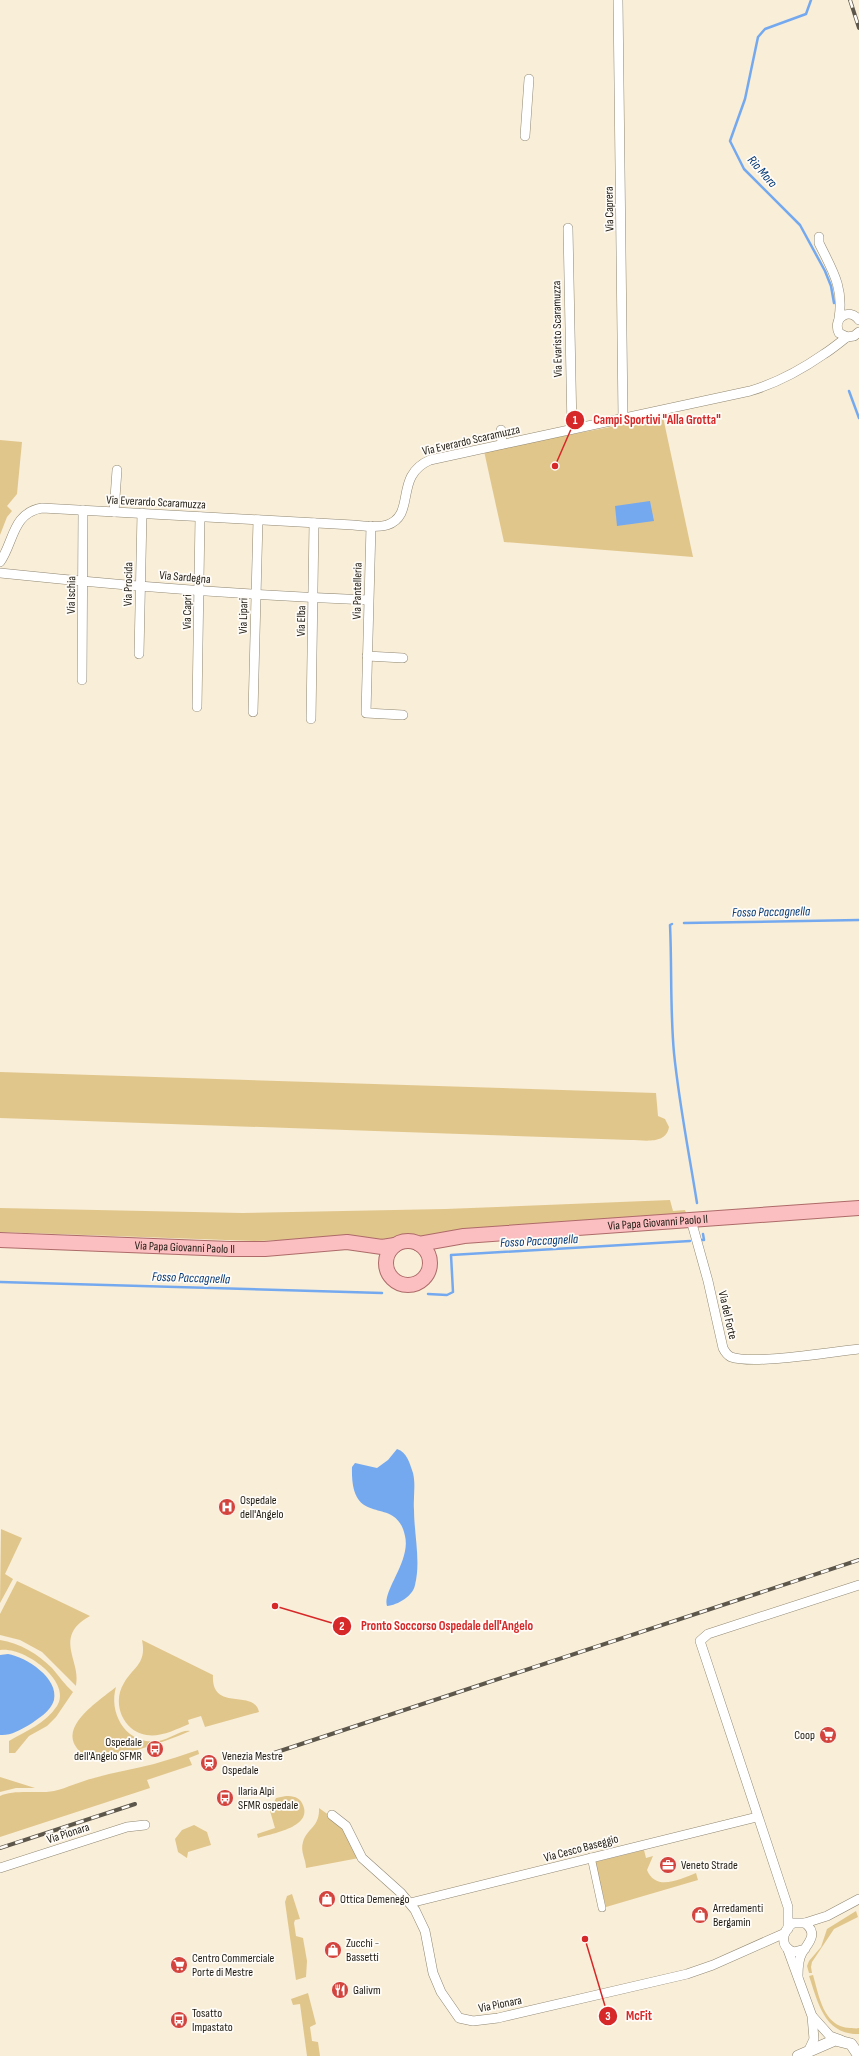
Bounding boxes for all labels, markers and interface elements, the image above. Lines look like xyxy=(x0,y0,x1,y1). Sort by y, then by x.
water label: Rio Moro xyxy=(744,152,781,191)
street label: Via Caprera xyxy=(602,186,617,232)
street label: Via Evaristo Scaramuzza xyxy=(549,280,566,378)
callout: Campi Sportivi "Alla Grotta" xyxy=(565,407,729,432)
text: Campi Sportivi "Alla Grotta" xyxy=(593,412,721,428)
text: 1 xyxy=(573,413,578,428)
street label: Via Everardo Scaramuzza xyxy=(421,422,522,459)
street label: Via Everardo Scaramuzza xyxy=(106,492,207,513)
street label: Via Procida xyxy=(121,561,136,606)
street label: Via Pantelleria xyxy=(350,562,366,620)
street label: Via Sardegna xyxy=(159,568,212,587)
street label: Via Ischia xyxy=(64,576,79,614)
street label: Via Capri xyxy=(180,594,195,630)
street label: Via Lipari xyxy=(236,598,251,634)
street label: Via Elba xyxy=(294,605,309,637)
water label: Fosso Paccagnella xyxy=(732,903,811,921)
street label: Via Papa Giovanni Paolo II xyxy=(607,1212,708,1234)
water label: Fosso Paccagnella xyxy=(500,1231,579,1251)
street label: Via Papa Giovanni Paolo II xyxy=(134,1238,235,1257)
water label: Fosso Paccagnella xyxy=(152,1269,231,1287)
street label: Via del Forte xyxy=(715,1289,740,1341)
place label: Ospedale dell'Angelo xyxy=(240,1493,283,1522)
hospital icon: Ospedale dell'Angelo xyxy=(217,1497,237,1517)
callout: Pronto Soccorso Ospedale dell'Angelo xyxy=(332,1613,541,1638)
text: Pronto Soccorso Ospedale dell'Angelo xyxy=(361,1618,533,1634)
text: 2 xyxy=(339,1619,345,1634)
supermarket icon: Coop xyxy=(818,1725,838,1745)
place label: Coop xyxy=(794,1728,815,1743)
place label: Ospedale dell'Angelo SFMR xyxy=(74,1735,142,1764)
bus stop icon: Ospedale dell'Angelo SFMR xyxy=(145,1739,165,1759)
place label: Venezia Mestre Ospedale xyxy=(222,1749,283,1778)
station icon: Venezia Mestre Ospedale xyxy=(199,1753,219,1773)
place label: Ilaria Alpi SFMR ospedale xyxy=(238,1784,298,1813)
bus stop icon: Ilaria Alpi SFMR ospedale xyxy=(215,1788,235,1808)
street label: Via Pionara xyxy=(45,1819,92,1847)
street label: Via Cesco Baseggio xyxy=(542,1831,620,1866)
office icon: Veneto Strade xyxy=(658,1855,678,1875)
place label: Veneto Strade xyxy=(681,1858,738,1873)
shop icon: Ottica Demenego xyxy=(317,1889,337,1909)
place label: Ottica Demenego xyxy=(340,1892,410,1907)
place label: Arredamenti Bergamin xyxy=(712,1901,763,1930)
shop icon: Arredamenti Bergamin xyxy=(690,1905,710,1925)
place label: Zucchi - Bassetti xyxy=(346,1936,379,1965)
shop icon: Zucchi - Bassetti xyxy=(323,1940,343,1960)
place label: Centro Commerciale Porte di Mestre xyxy=(192,1951,275,1980)
supermarket icon: Centro Commerciale Porte di Mestre xyxy=(169,1955,189,1975)
restaurant icon: Galivm xyxy=(330,1980,350,2000)
place label: Galivm xyxy=(353,1983,381,1998)
street label: Via Pionara xyxy=(477,1993,524,2016)
callout: McFit xyxy=(598,2003,660,2028)
place label: Tosatto Impastato xyxy=(192,2006,233,2035)
text: McFit xyxy=(626,2008,653,2024)
text: 3 xyxy=(605,2009,611,2024)
bus stop icon: Tosatto Impastato xyxy=(169,2010,189,2030)

